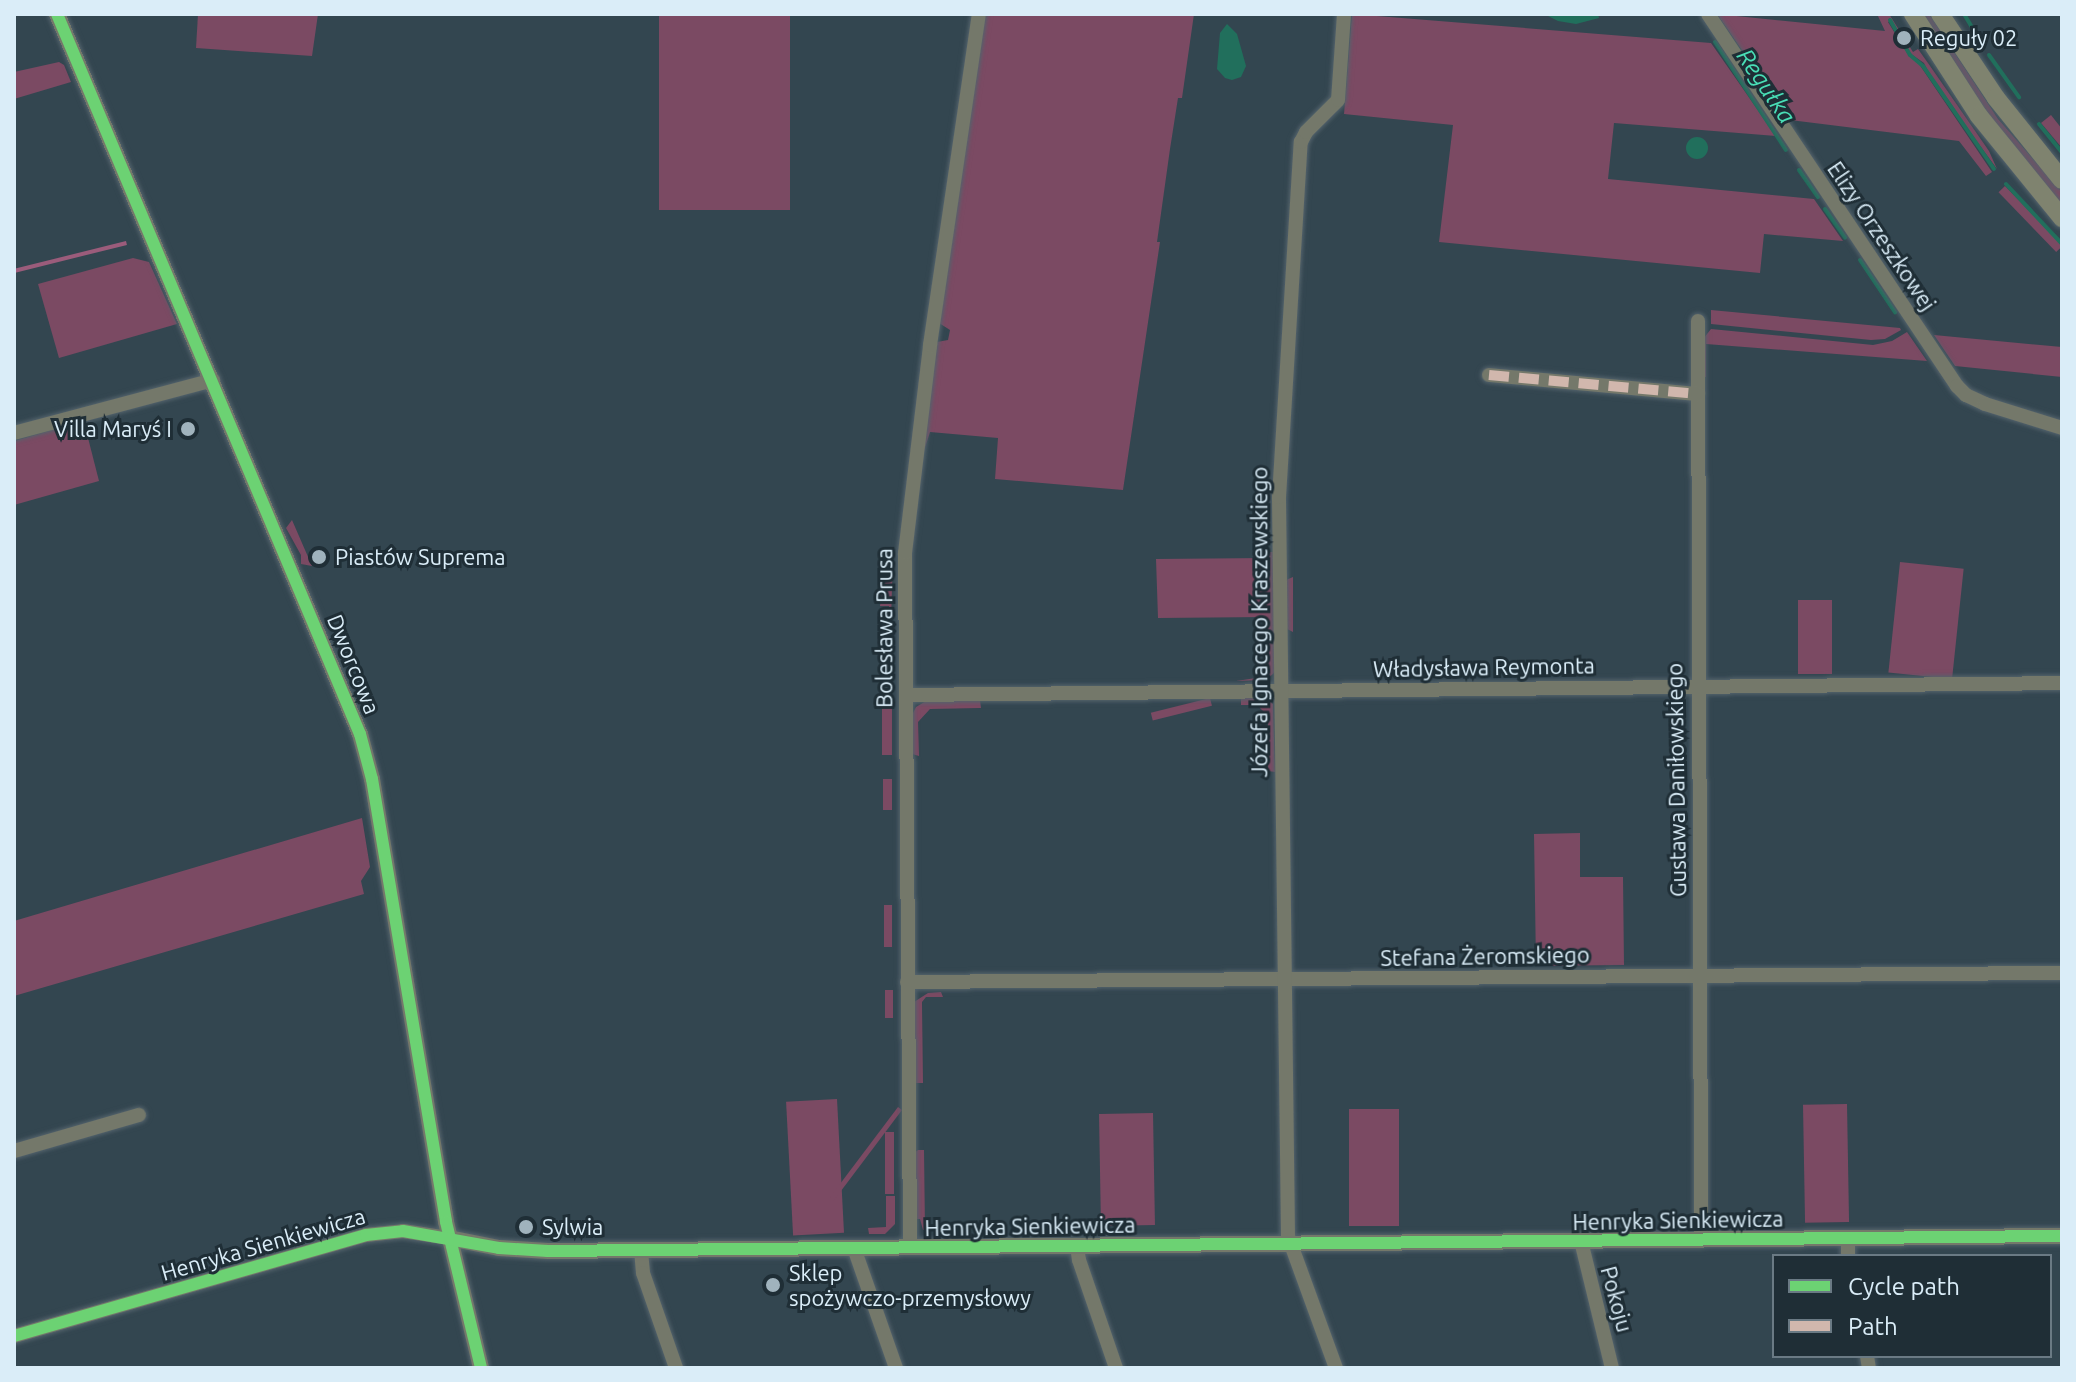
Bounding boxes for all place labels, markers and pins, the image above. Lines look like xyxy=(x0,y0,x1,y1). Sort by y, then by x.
place label: Reguły 02 xyxy=(1920,25,2017,51)
marker: Reguły 02 xyxy=(1895,29,1913,47)
place label: Villa Maryś I xyxy=(54,416,172,442)
marker: Villa Maryś I xyxy=(179,420,197,438)
place label: Piastów Suprema xyxy=(335,544,506,570)
marker: Piastów Suprema xyxy=(310,548,328,566)
place label: Sylwia xyxy=(542,1214,603,1240)
marker: Sylwia xyxy=(517,1218,535,1236)
place label: Sklep spożywczo-przemysłowy xyxy=(789,1259,1031,1310)
marker: Sklep spożywczo-przemysłowy xyxy=(764,1276,782,1294)

